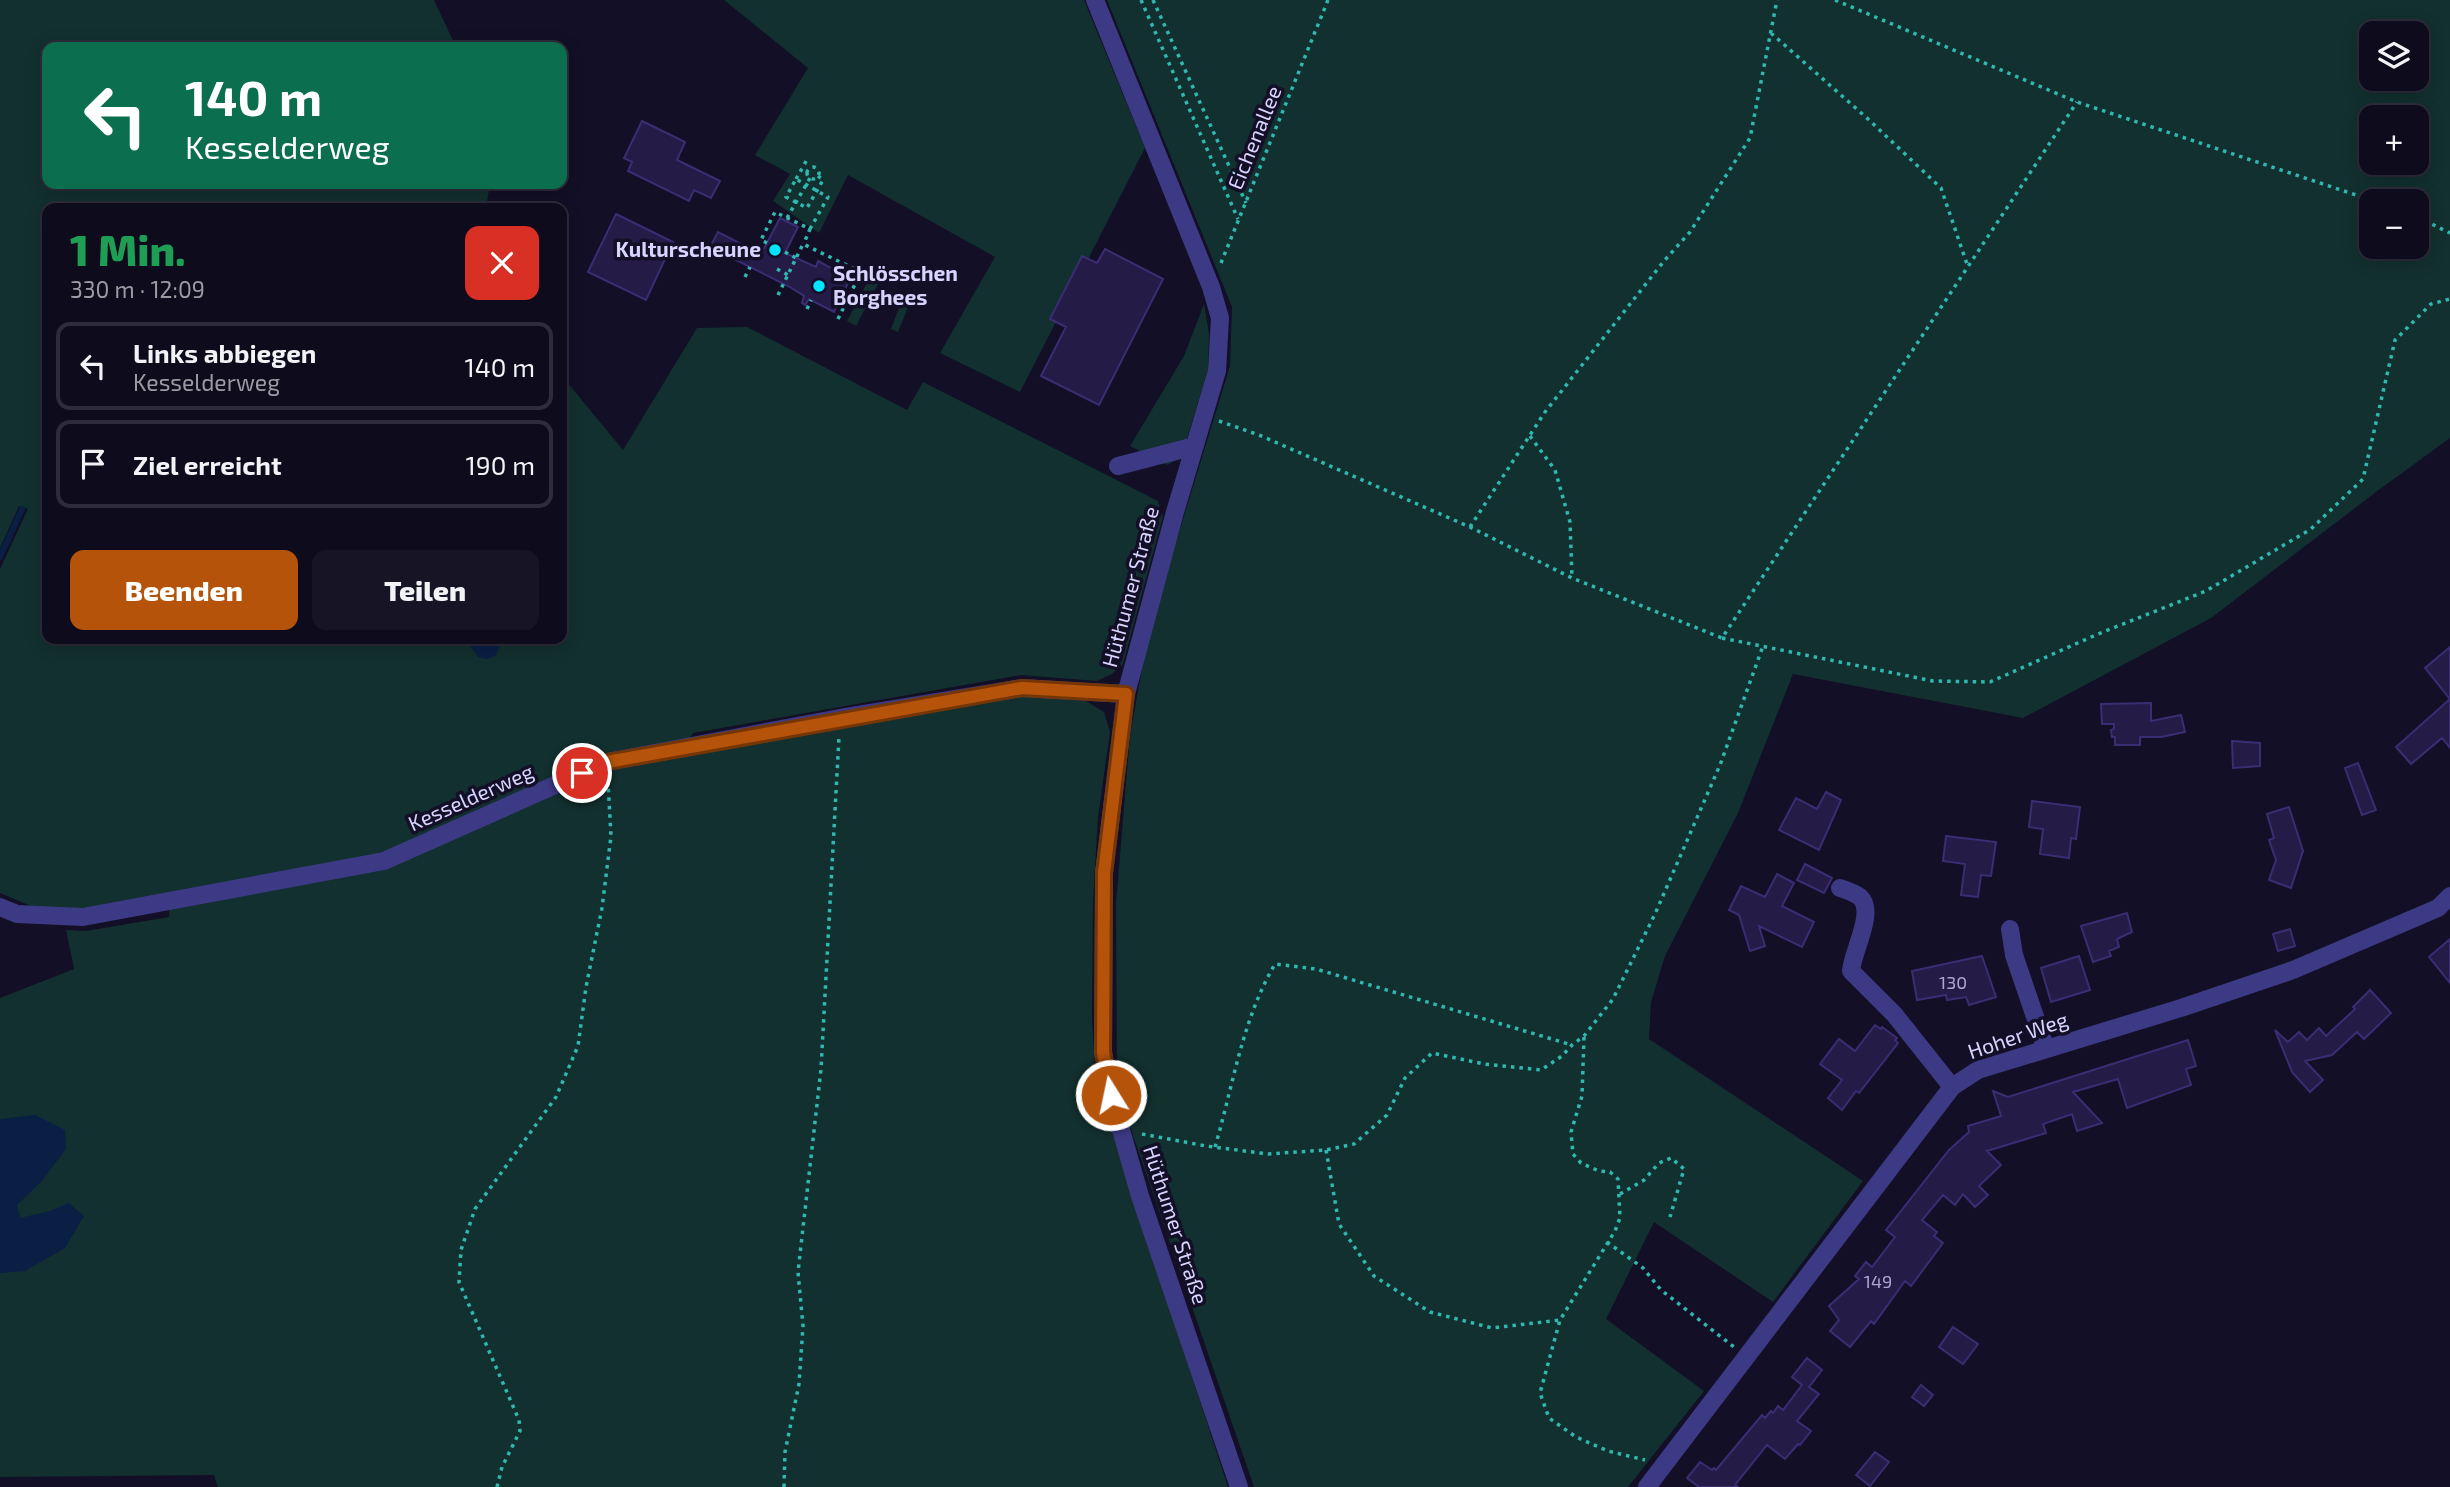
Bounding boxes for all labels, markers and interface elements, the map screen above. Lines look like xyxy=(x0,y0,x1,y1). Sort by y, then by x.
map controls xyxy=(2359,21,2429,259)
button: layers xyxy=(2359,21,2429,91)
text: 140 m xyxy=(185,67,322,126)
icon: left xyxy=(70,70,161,161)
street label: Eichenallee xyxy=(1222,82,1286,193)
button: + xyxy=(2359,105,2429,175)
text: Kesselderweg xyxy=(185,127,390,165)
button: − xyxy=(2359,189,2429,259)
text: 1 Min. xyxy=(70,224,186,274)
button: close xyxy=(465,226,539,300)
place label: Kulturscheune xyxy=(615,236,761,261)
marker: Kulturscheune xyxy=(767,242,783,258)
place label: Schlösschen Borghees xyxy=(833,260,958,309)
text: 330 m · 12:09 xyxy=(70,275,205,303)
marker: Schlösschen Borghees xyxy=(811,278,827,294)
text: Links abbiegen xyxy=(133,337,317,368)
icon: left xyxy=(74,347,112,385)
text: 140 m xyxy=(464,351,535,382)
text: Kesselderweg xyxy=(133,368,280,396)
icon: arrive xyxy=(74,445,112,483)
text: Ziel erreicht xyxy=(133,449,282,480)
text: 190 m xyxy=(466,449,535,480)
street label: Hüthumer Straße xyxy=(1096,503,1163,670)
button: Beenden xyxy=(70,550,298,630)
button: Teilen xyxy=(312,550,539,630)
pin xyxy=(552,743,612,803)
icon: arrive xyxy=(563,754,601,792)
street label: Kesselderweg xyxy=(404,758,537,835)
house number: 130 xyxy=(1939,971,1967,993)
street label: Hoher Weg xyxy=(1964,1006,2071,1063)
position arrow xyxy=(1074,1058,1148,1132)
street label: Hüthumer Straße xyxy=(1139,1142,1214,1307)
house number: 149 xyxy=(1864,1270,1892,1292)

